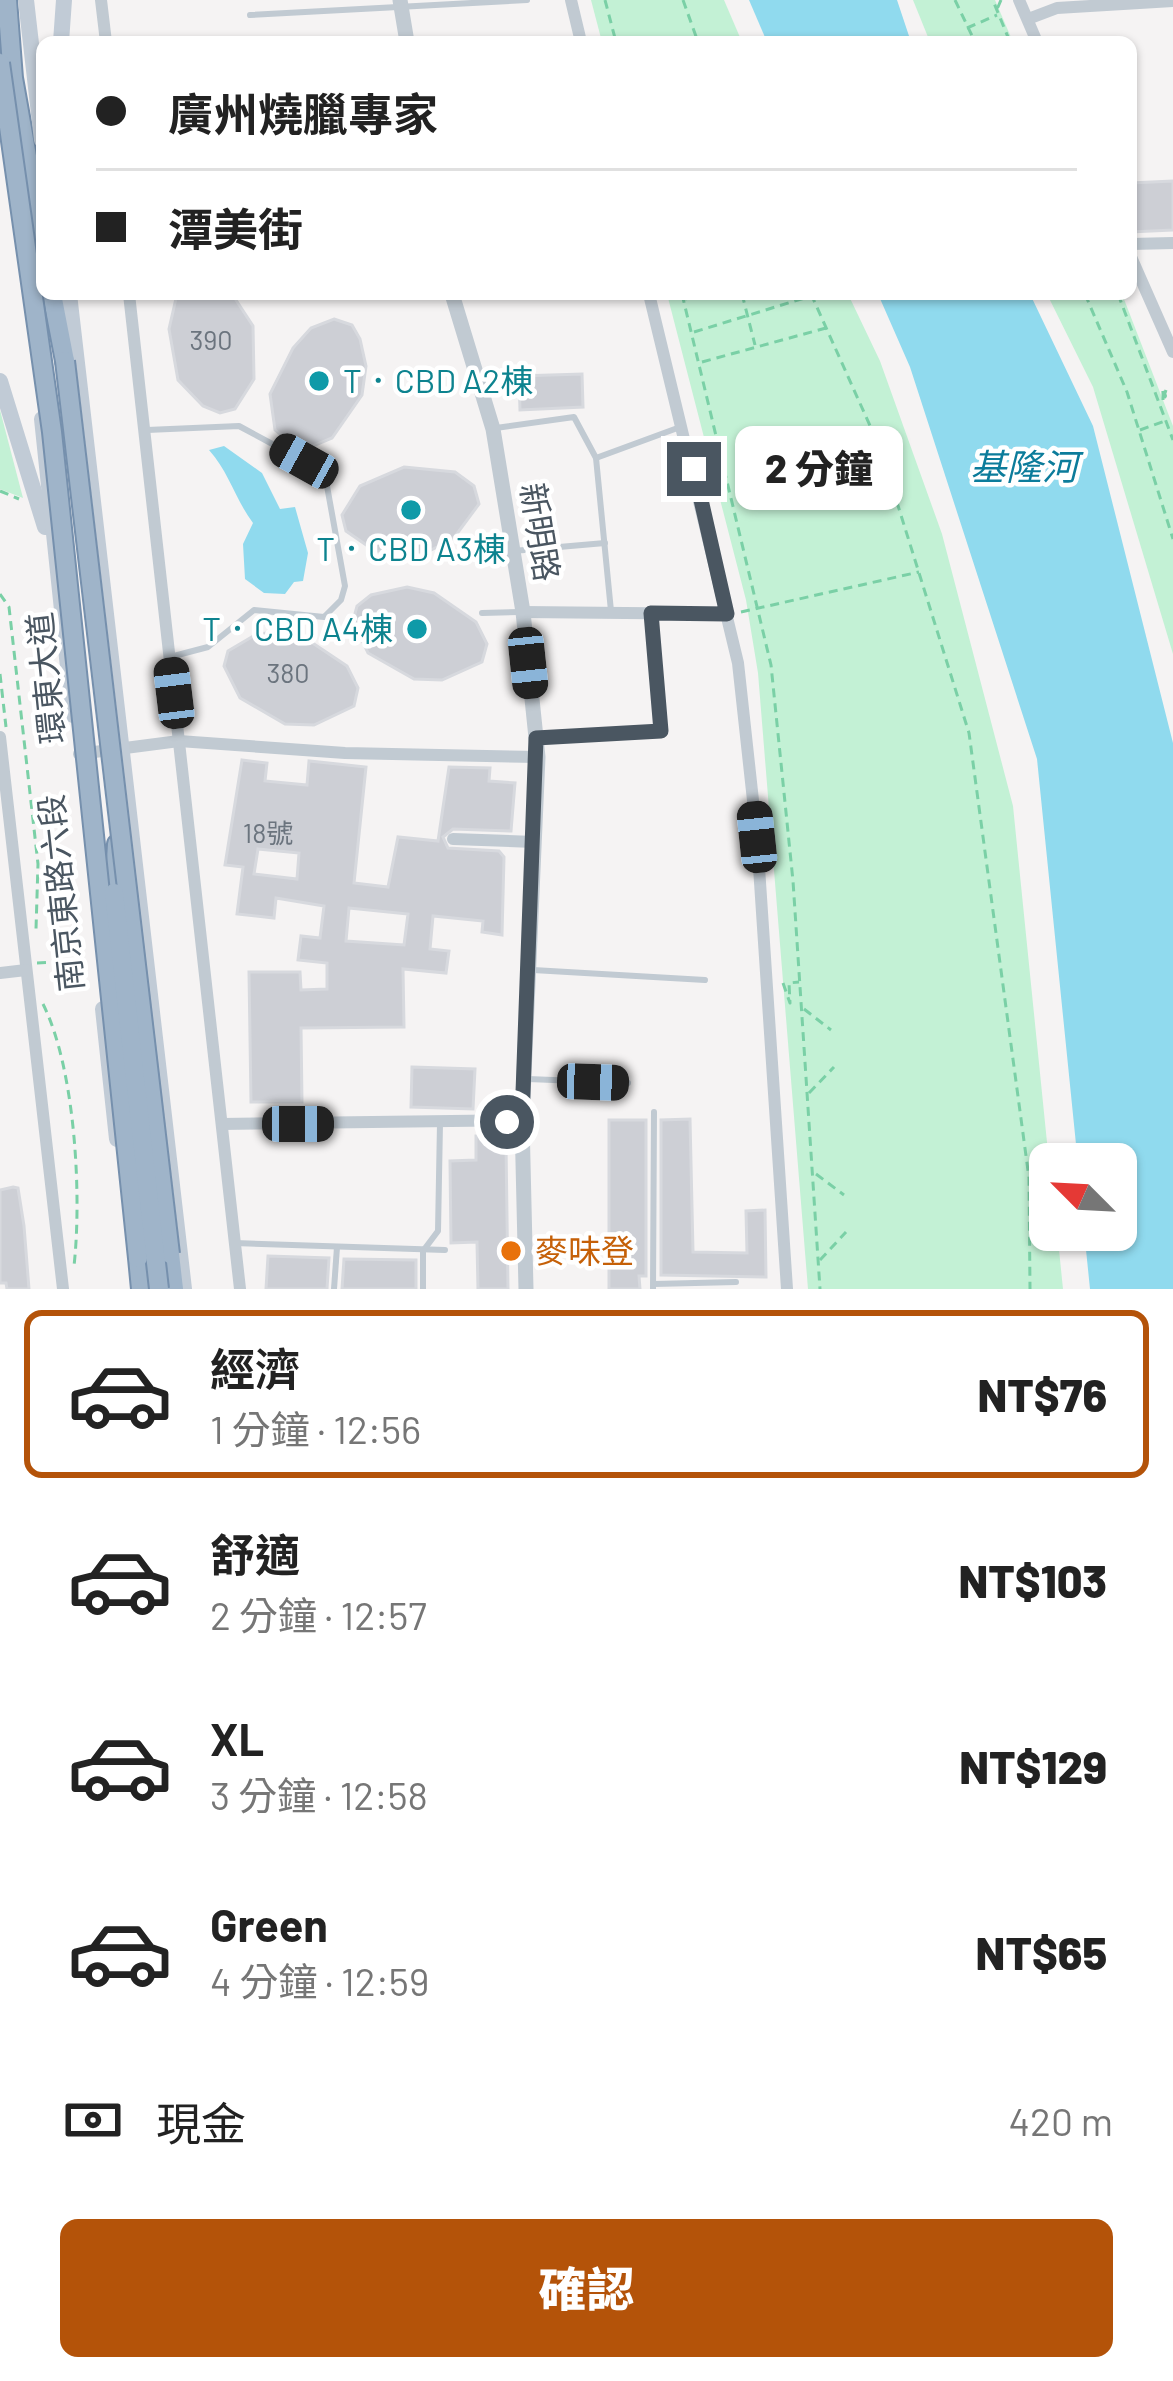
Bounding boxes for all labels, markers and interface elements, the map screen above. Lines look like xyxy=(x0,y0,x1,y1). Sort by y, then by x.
text: 廣州燒臘專家 xyxy=(168,86,438,140)
text: 潭美街 xyxy=(168,201,303,255)
house number: 390 xyxy=(189,323,233,355)
place label: T．CBD A2棟 xyxy=(343,360,533,400)
marker: T．CBD A2棟 xyxy=(306,368,332,394)
callout: 2 分鐘 xyxy=(736,427,904,511)
car xyxy=(264,428,344,494)
route end xyxy=(667,442,721,496)
text: 2 分鐘 xyxy=(765,444,873,491)
water label: 基隆河 xyxy=(970,444,1084,487)
street label: 新明路 xyxy=(513,480,568,584)
marker: T．CBD A3棟 xyxy=(398,497,424,523)
place label: T．CBD A3棟 xyxy=(316,528,506,568)
place label: T．CBD A4棟 xyxy=(202,608,393,648)
street label: 環東大道 xyxy=(18,610,72,746)
marker: T．CBD A4棟 xyxy=(404,616,430,642)
car xyxy=(506,625,550,701)
car xyxy=(152,655,196,731)
house number: 380 xyxy=(266,656,310,688)
street label: 南京東路六段 xyxy=(30,793,90,994)
car xyxy=(735,799,779,875)
house number: 18號 xyxy=(243,816,293,848)
car xyxy=(556,1063,630,1101)
route start xyxy=(480,1095,534,1149)
car xyxy=(262,1106,334,1142)
north arrow xyxy=(1029,1143,1137,1251)
map controls xyxy=(1029,1143,1137,1251)
place label: 麥味登 xyxy=(535,1230,634,1270)
marker: 麥味登 xyxy=(498,1238,524,1264)
icon: car xyxy=(66,1340,174,1448)
text: 經濟 xyxy=(210,1341,300,1395)
text: NT$76 xyxy=(978,1367,1107,1421)
text: 1 分鐘 · 12:56 xyxy=(210,1405,421,1452)
icon: car xyxy=(66,1526,174,1634)
text: 舒適 xyxy=(210,1527,300,1581)
text: NT$103 xyxy=(958,1553,1107,1607)
text: 2 分鐘 · 12:57 xyxy=(210,1591,427,1638)
text: XL xyxy=(210,1711,264,1765)
icon: car xyxy=(66,1712,174,1820)
text: NT$129 xyxy=(959,1739,1107,1793)
text: 3 分鐘 · 12:58 xyxy=(210,1771,428,1818)
text: Green xyxy=(210,1897,328,1951)
icon: car xyxy=(66,1898,174,2006)
text: NT$65 xyxy=(976,1925,1107,1979)
text: 4 分鐘 · 12:59 xyxy=(210,1957,429,2004)
icon: cash xyxy=(60,2087,126,2153)
text: 現金 xyxy=(156,2095,246,2149)
text: 420 m xyxy=(1009,2097,1113,2144)
button: 確認 xyxy=(60,2219,1113,2357)

